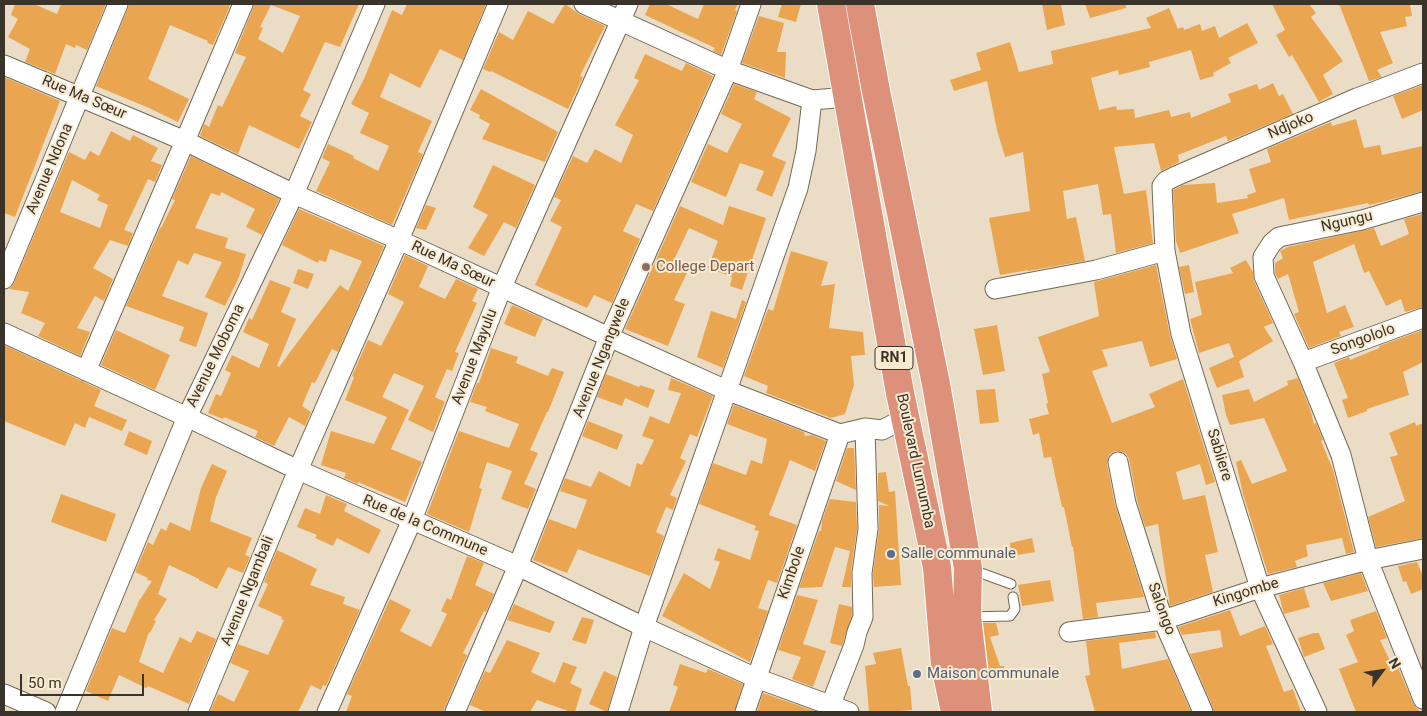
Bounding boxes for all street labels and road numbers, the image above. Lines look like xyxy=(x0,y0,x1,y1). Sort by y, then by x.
street label: Rue Ma Sœur xyxy=(39,72,129,124)
street label: Ndjoko xyxy=(1266,108,1316,144)
street label: Avenue Ndona xyxy=(23,121,77,217)
street label: Ngungu xyxy=(1319,207,1375,237)
street label: Rue Ma Sœur xyxy=(408,238,498,292)
street label: Avenue Ngangwele xyxy=(570,295,634,421)
street label: Avenue Moboma xyxy=(183,301,249,411)
street label: Avenue Mayulu xyxy=(448,307,502,407)
street label: Songololo xyxy=(1328,320,1398,360)
road number: RN1 xyxy=(875,346,913,369)
street label: Boulevard Lumumba xyxy=(892,392,938,530)
street label: Sabliere xyxy=(1203,427,1235,483)
street label: Rue de la Commune xyxy=(360,492,490,560)
street label: Avenue Ngambali xyxy=(218,533,278,649)
street label: Kimbole xyxy=(775,544,809,602)
street label: Kingombe xyxy=(1211,574,1281,612)
street label: Salongo xyxy=(1143,580,1179,638)

